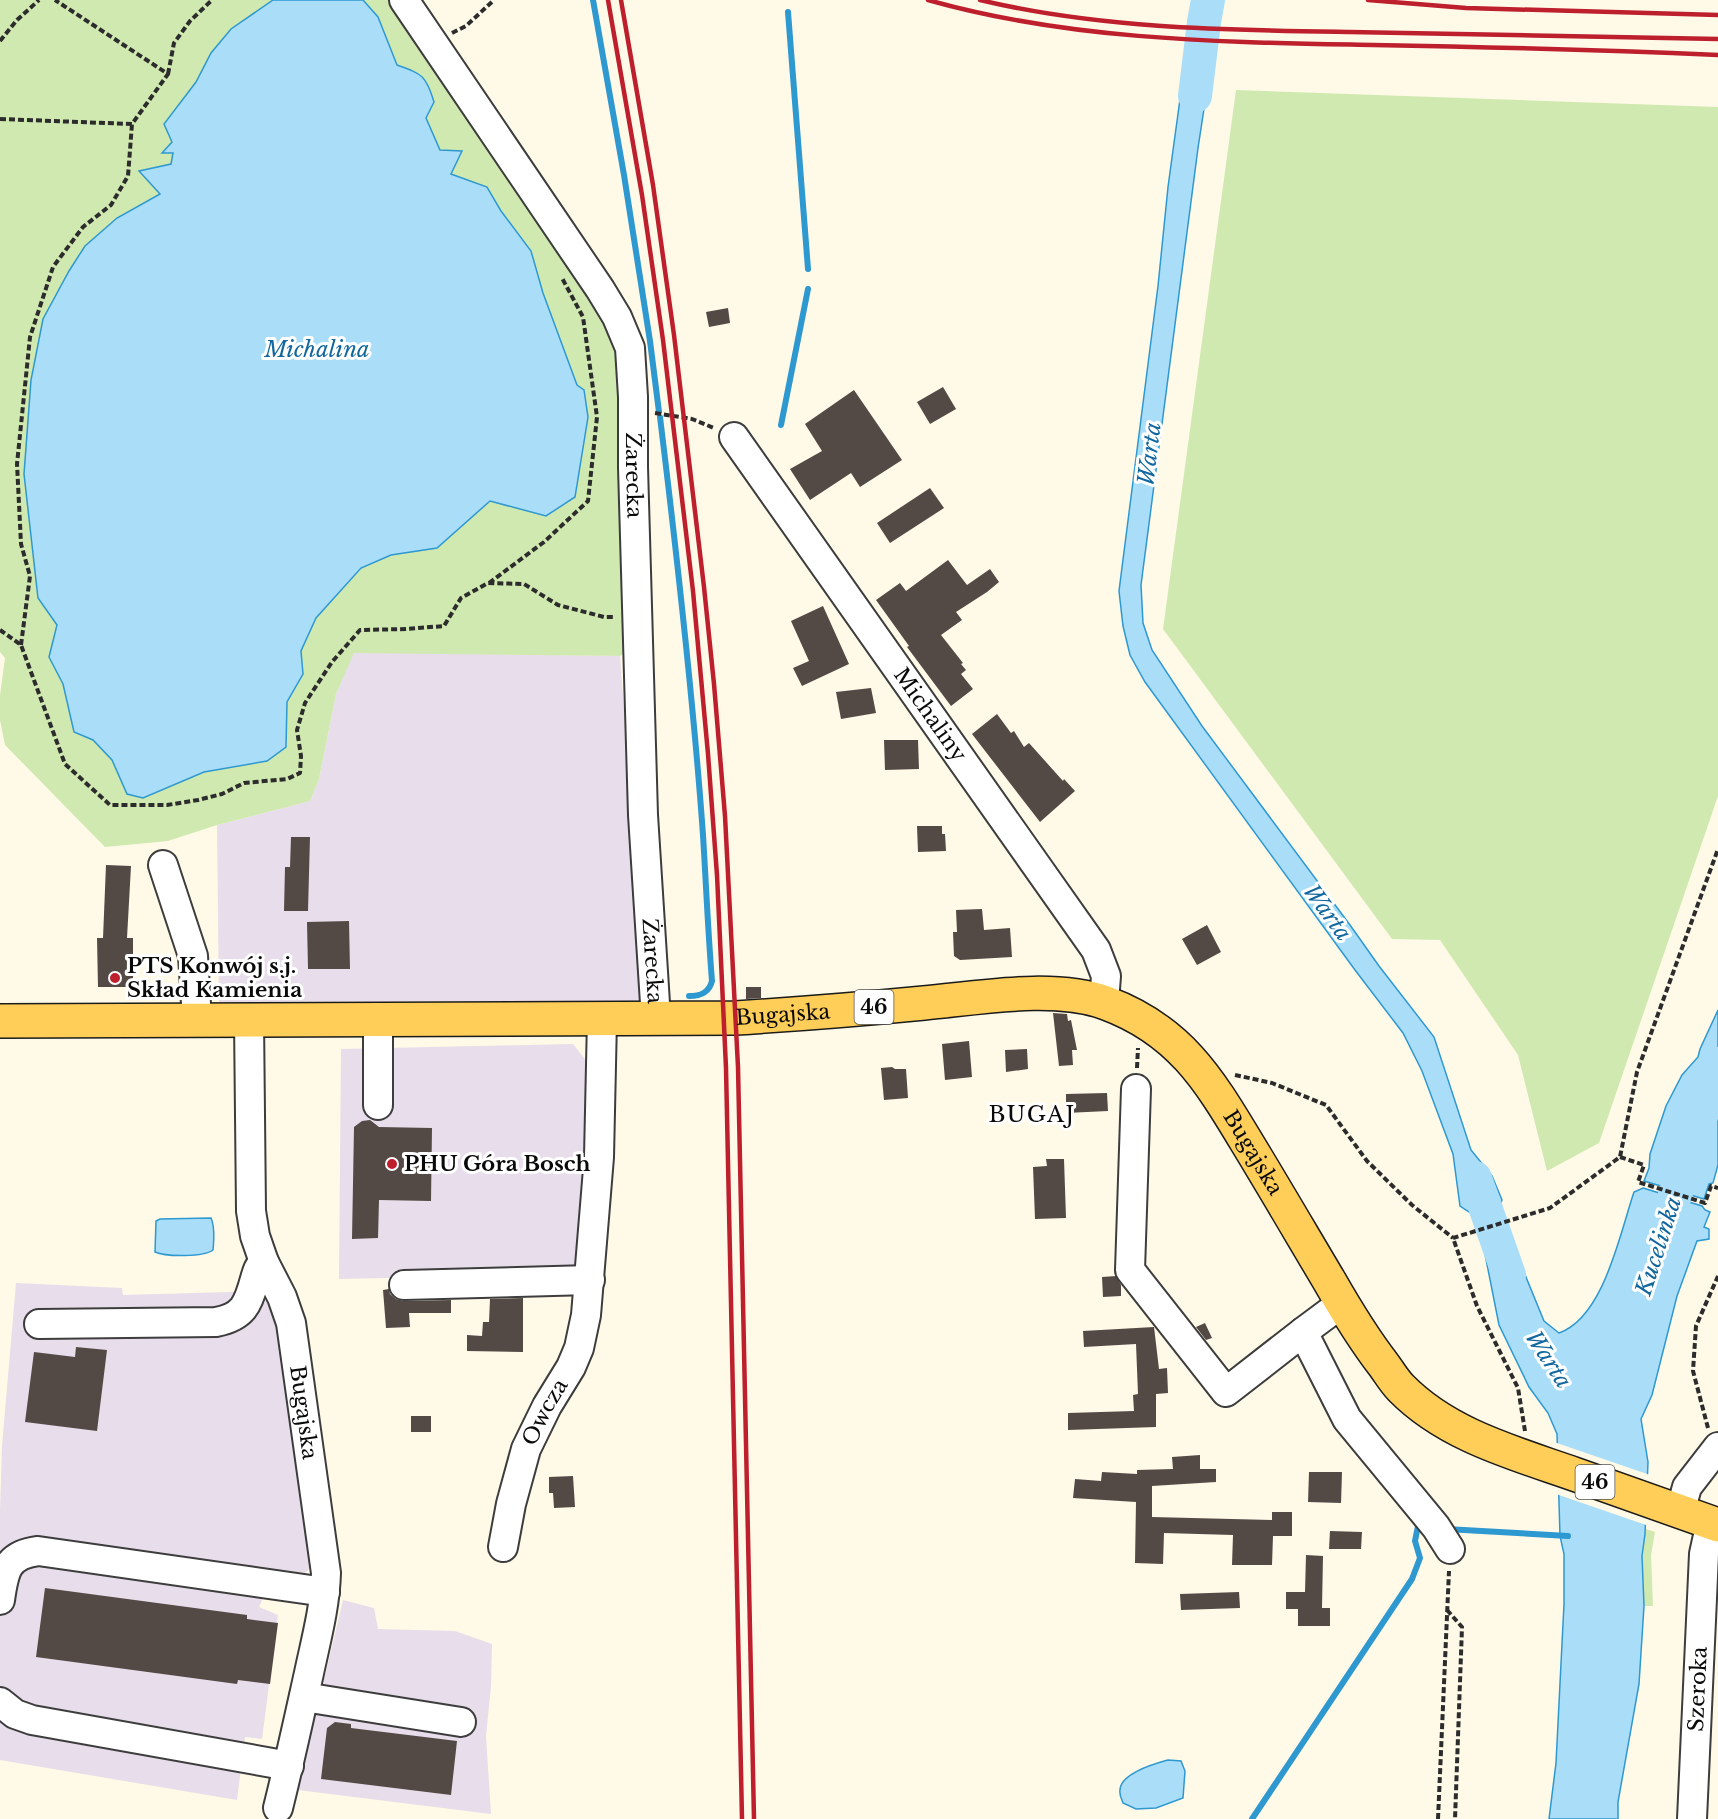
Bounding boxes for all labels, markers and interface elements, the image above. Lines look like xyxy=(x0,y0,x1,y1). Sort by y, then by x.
water label: Michalina xyxy=(264,336,369,363)
water label: Warta xyxy=(1132,421,1167,487)
street label: Żarecka xyxy=(620,433,647,519)
street label: Michaliny xyxy=(888,663,972,767)
water label: Warta xyxy=(1298,879,1357,946)
street label: Żarecka xyxy=(637,917,668,1005)
place label: PTS Konwój s.j. Skład Kamienia xyxy=(127,953,302,1003)
marker: PTS Konwój s.j. Skład Kamienia xyxy=(108,971,122,985)
road number: 46 xyxy=(854,990,894,1024)
street label: Bugajska xyxy=(735,998,832,1031)
district label: BUGAJ xyxy=(988,1101,1076,1128)
street label: Bugajska xyxy=(1217,1105,1289,1200)
place label: PHU Góra Bosch xyxy=(404,1151,591,1177)
marker: PHU Góra Bosch xyxy=(385,1157,399,1171)
water label: Kucelinka xyxy=(1630,1193,1687,1300)
water label: Warta xyxy=(1520,1325,1577,1393)
street label: Bugajska xyxy=(284,1364,323,1462)
street label: Owcza xyxy=(517,1374,574,1450)
road number: 46 xyxy=(1576,1465,1614,1499)
street label: Szeroka xyxy=(1683,1646,1713,1732)

